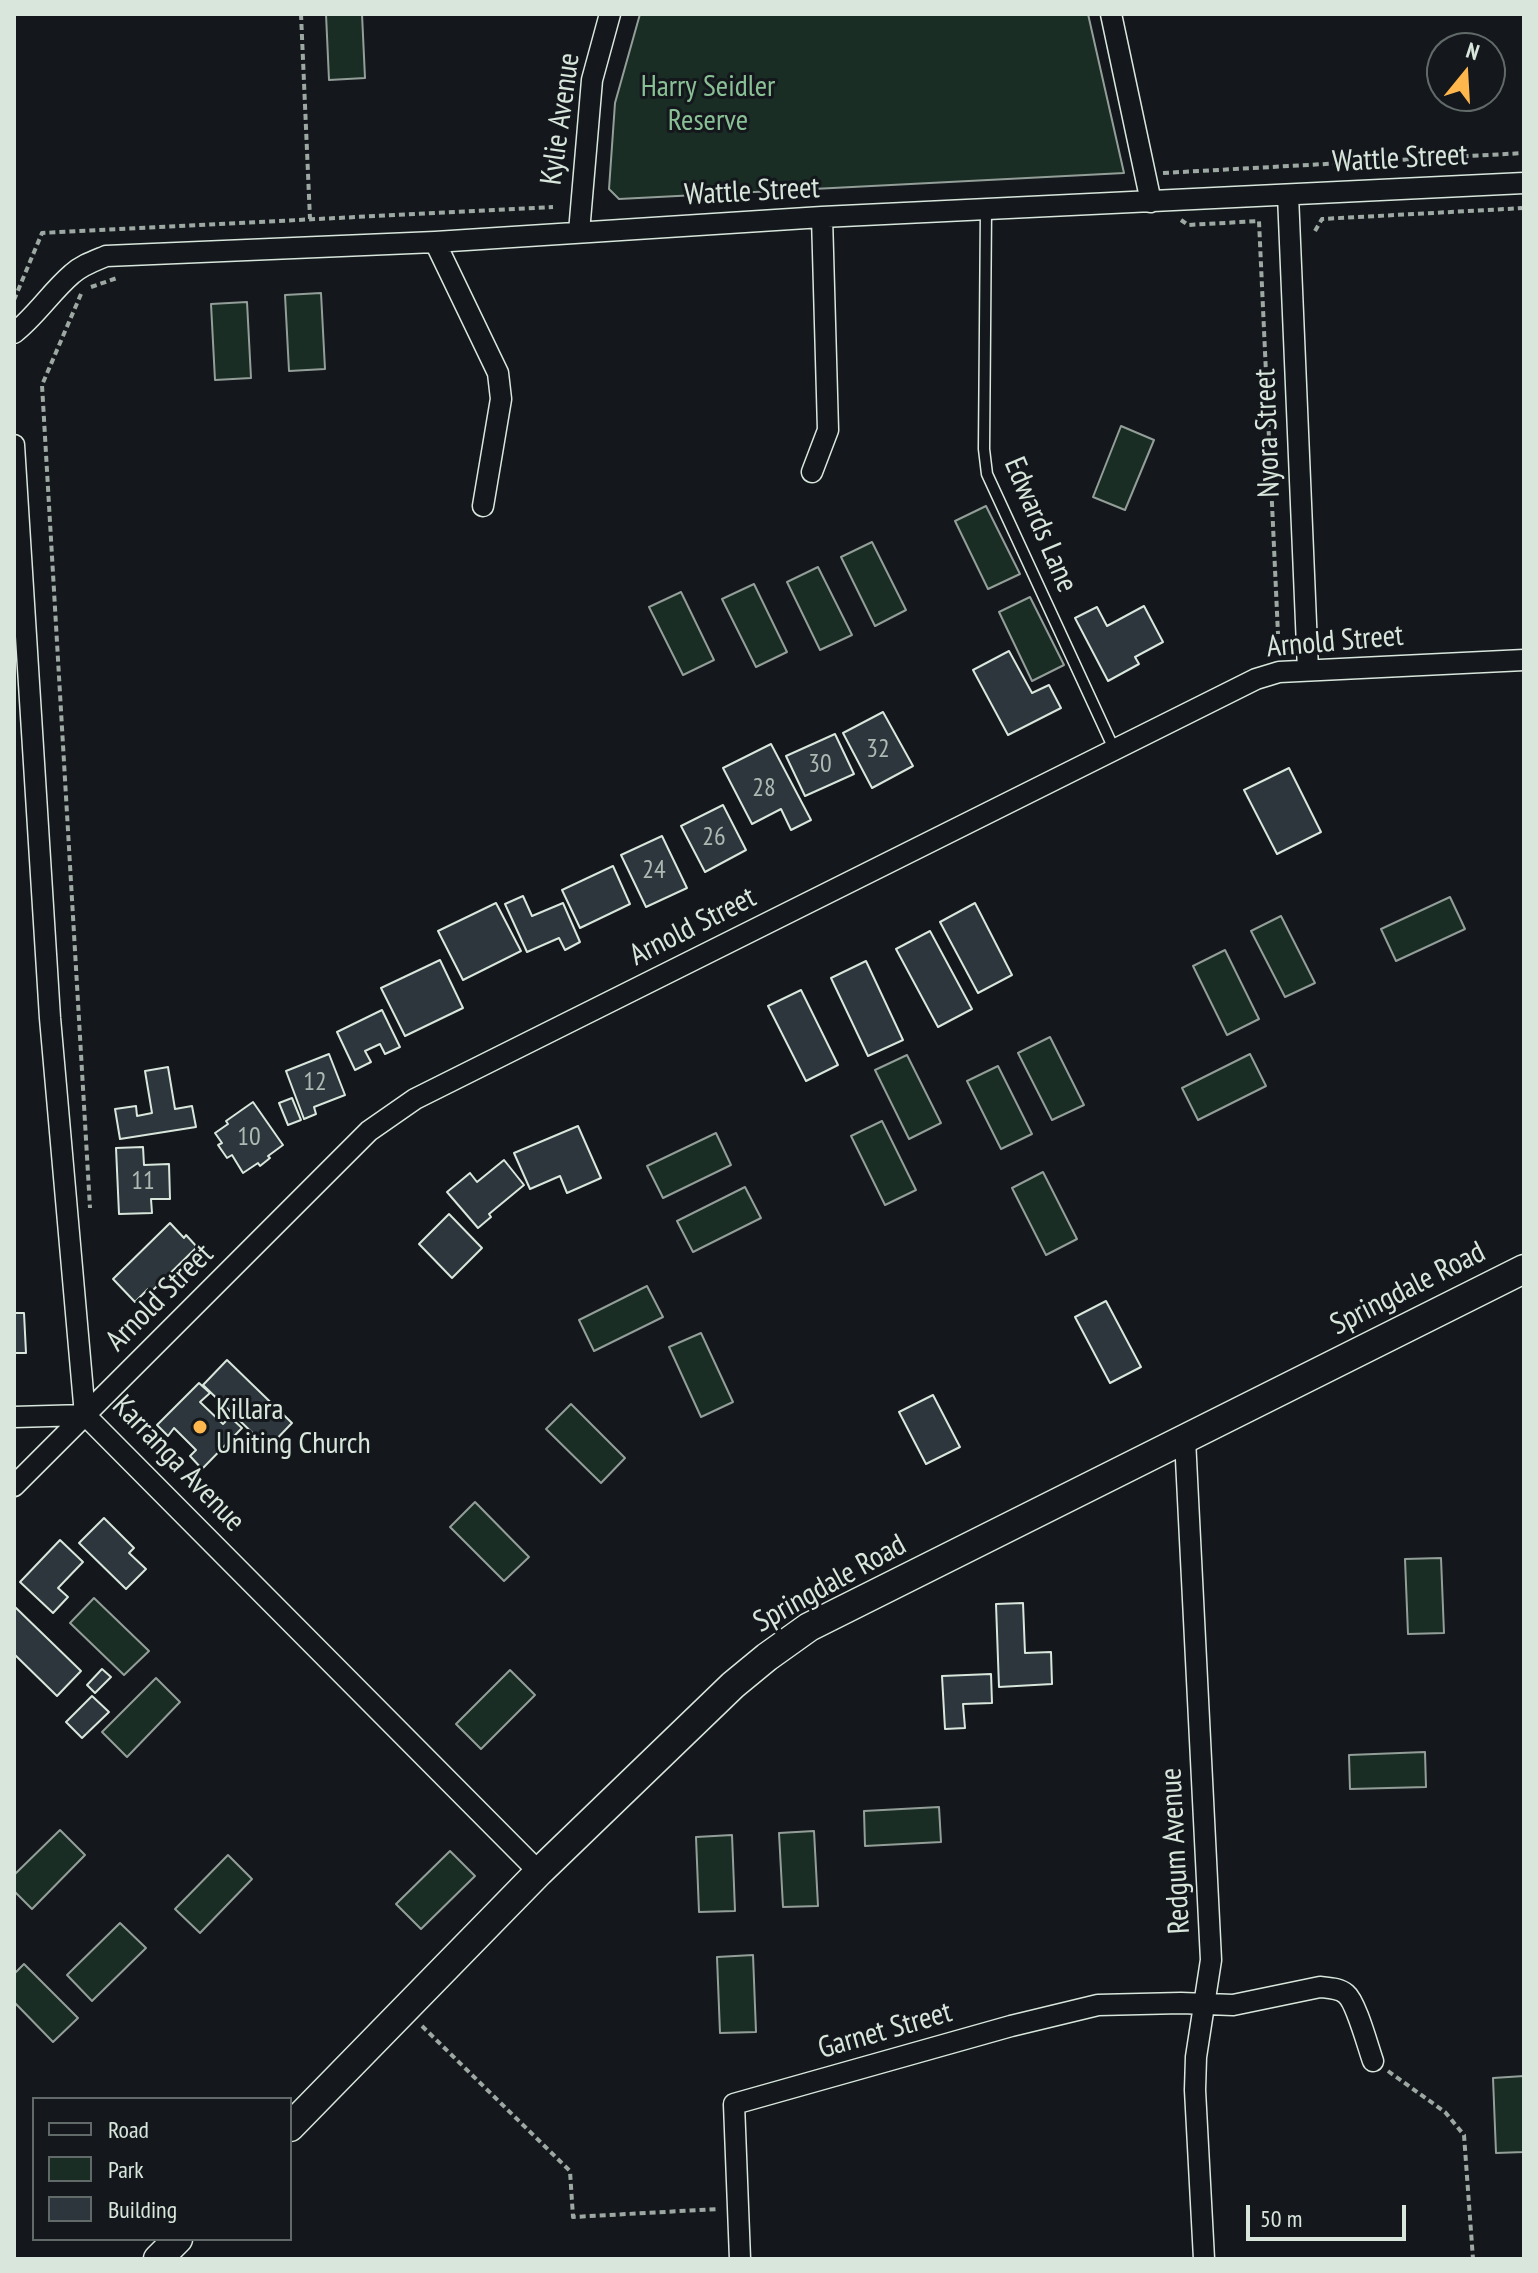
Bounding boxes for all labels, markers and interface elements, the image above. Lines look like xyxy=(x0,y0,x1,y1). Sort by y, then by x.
north arrow xyxy=(1426,32,1506,112)
text: N xyxy=(1463,36,1483,66)
street label: Kylie Avenue xyxy=(534,51,588,187)
park label: Harry Seidler Reserve xyxy=(641,69,775,140)
street label: Wattle Street xyxy=(1331,137,1469,181)
street label: Wattle Street xyxy=(683,170,821,214)
street label: Nyora Street xyxy=(1248,368,1288,498)
street label: Edwards Lane xyxy=(996,452,1084,598)
street label: Arnold Street xyxy=(1265,618,1405,666)
house number: 32 xyxy=(866,734,890,766)
house number: 30 xyxy=(808,749,832,781)
house number: 28 xyxy=(752,773,776,805)
house number: 26 xyxy=(702,822,726,854)
house number: 24 xyxy=(642,855,666,887)
street label: Arnold Street xyxy=(624,880,762,974)
house number: 12 xyxy=(303,1067,327,1099)
house number: 10 xyxy=(237,1122,261,1154)
house number: 11 xyxy=(131,1166,155,1198)
street label: Springdale Road xyxy=(1325,1235,1491,1343)
street label: Arnold Street xyxy=(99,1237,221,1359)
street label: Karranga Avenue xyxy=(104,1389,252,1539)
place label: Killara Uniting Church xyxy=(216,1392,371,1462)
marker: Killara Uniting Church xyxy=(191,1418,209,1436)
street label: Springdale Road xyxy=(748,1527,912,1641)
street label: Redgum Avenue xyxy=(1154,1767,1198,1935)
street label: Garnet Street xyxy=(814,1995,956,2067)
legend xyxy=(32,2097,292,2241)
text: Road xyxy=(108,2114,149,2145)
text: Park xyxy=(108,2154,144,2185)
scale bar xyxy=(1250,2189,1410,2239)
text: Building xyxy=(108,2194,177,2225)
text: 50 m xyxy=(1260,2203,1302,2234)

